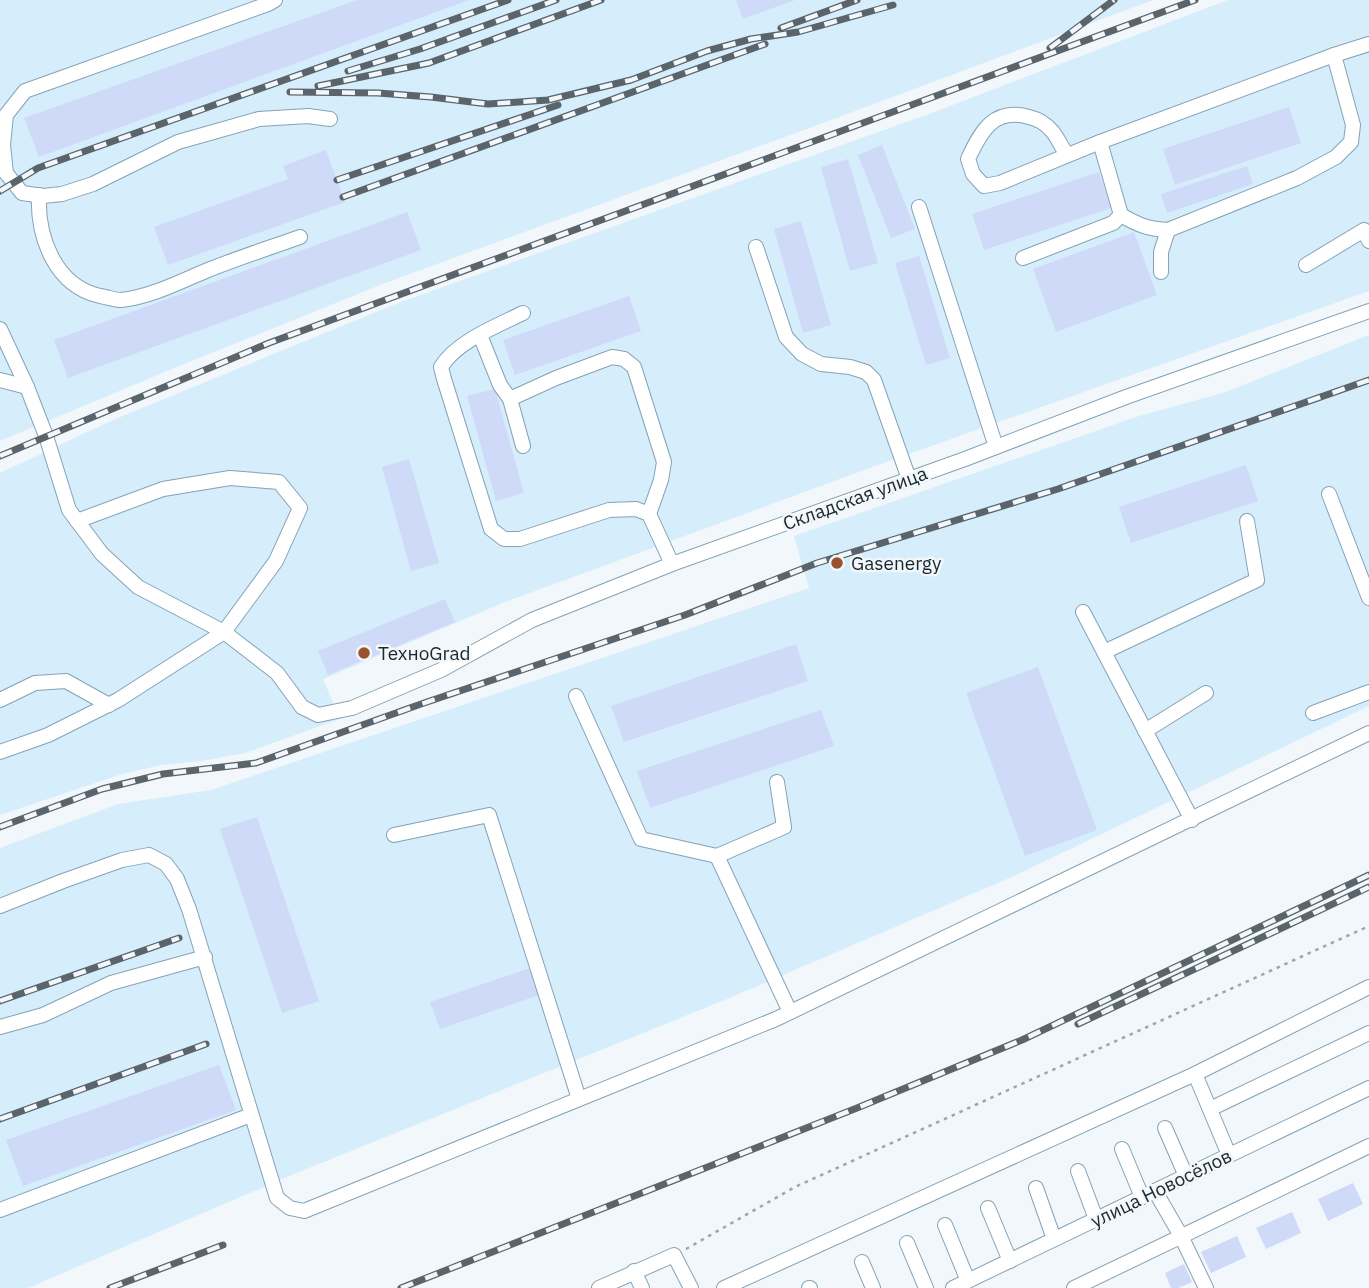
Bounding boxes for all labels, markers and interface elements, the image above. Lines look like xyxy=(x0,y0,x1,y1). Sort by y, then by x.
street label: Складская улица xyxy=(779,461,931,535)
place label: Gasenergy xyxy=(851,551,942,575)
marker: Gasenergy xyxy=(829,555,845,571)
place label: ТехноGrad xyxy=(378,641,471,665)
marker: ТехноGrad xyxy=(356,645,372,661)
street label: улица Новосёлов xyxy=(1086,1143,1236,1233)

